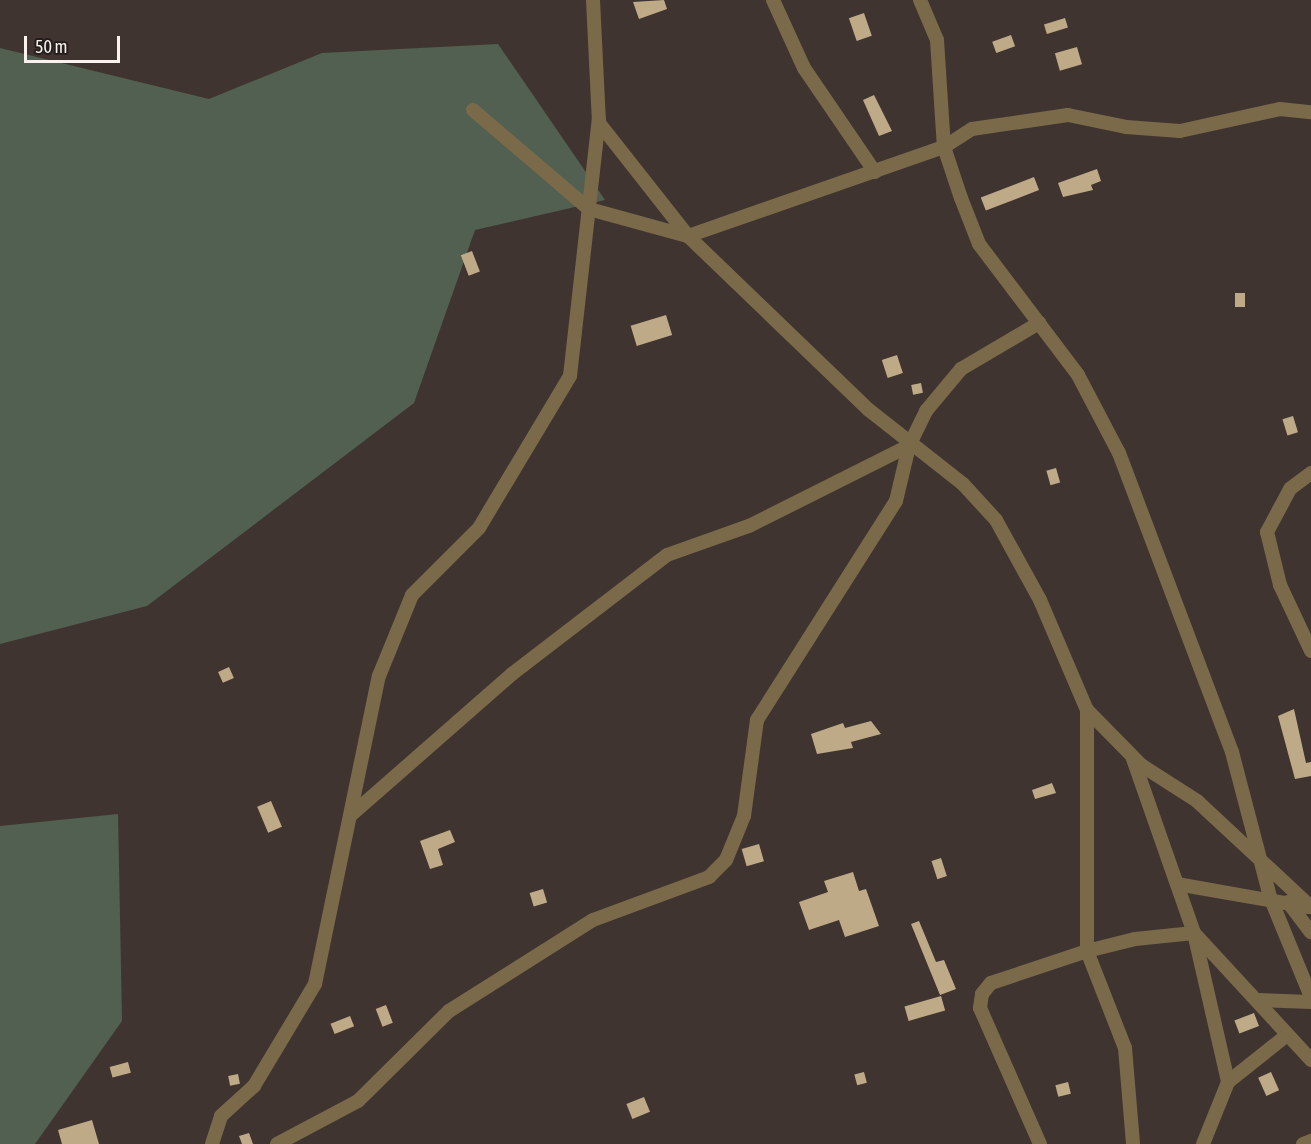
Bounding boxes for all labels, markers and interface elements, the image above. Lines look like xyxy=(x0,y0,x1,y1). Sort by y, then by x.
scale bar xyxy=(27,24,123,62)
text: 50 m xyxy=(35,36,67,57)

